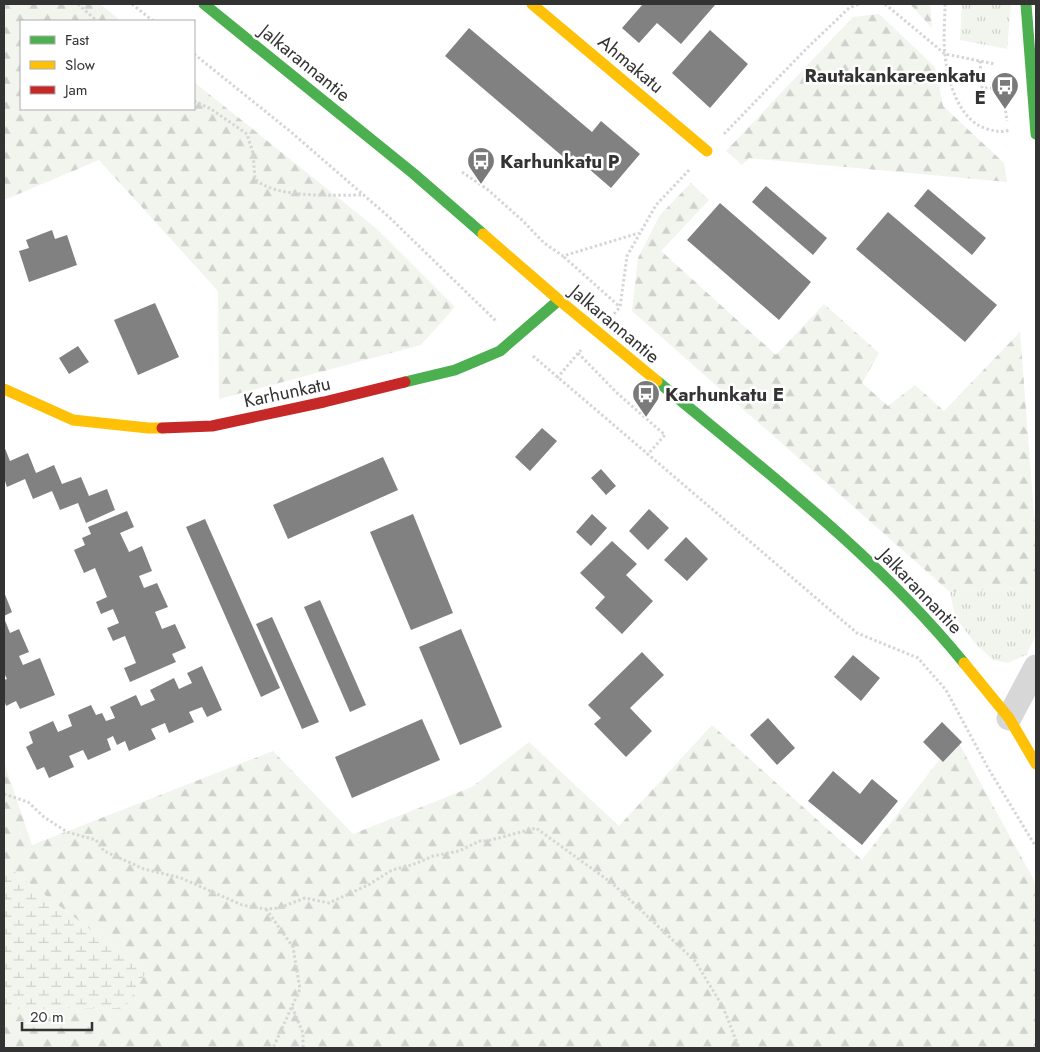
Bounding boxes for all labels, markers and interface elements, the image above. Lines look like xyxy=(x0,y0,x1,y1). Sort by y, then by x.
street label: Jalkarannantie xyxy=(252,16,356,108)
legend xyxy=(20,20,195,110)
street label: Ahmakatu xyxy=(592,28,670,100)
text: Fast xyxy=(65,29,89,51)
text: Slow xyxy=(65,54,96,76)
place label: Rautakankareenkatu E xyxy=(805,62,986,111)
bus stop icon: Rautakankareenkatu E xyxy=(990,71,1020,110)
text: Jam xyxy=(63,79,88,101)
bus stop icon: Karhunkatu P xyxy=(466,146,496,185)
place label: Karhunkatu P xyxy=(500,148,620,175)
street label: Jalkarannantie xyxy=(562,277,666,370)
street label: Karhunkatu xyxy=(241,370,333,414)
bus stop icon: Karhunkatu E xyxy=(631,379,661,418)
place label: Karhunkatu E xyxy=(665,381,784,408)
street label: Jalkarannantie xyxy=(871,540,969,640)
scale bar xyxy=(22,1000,92,1032)
text: 20 m xyxy=(30,1006,64,1028)

